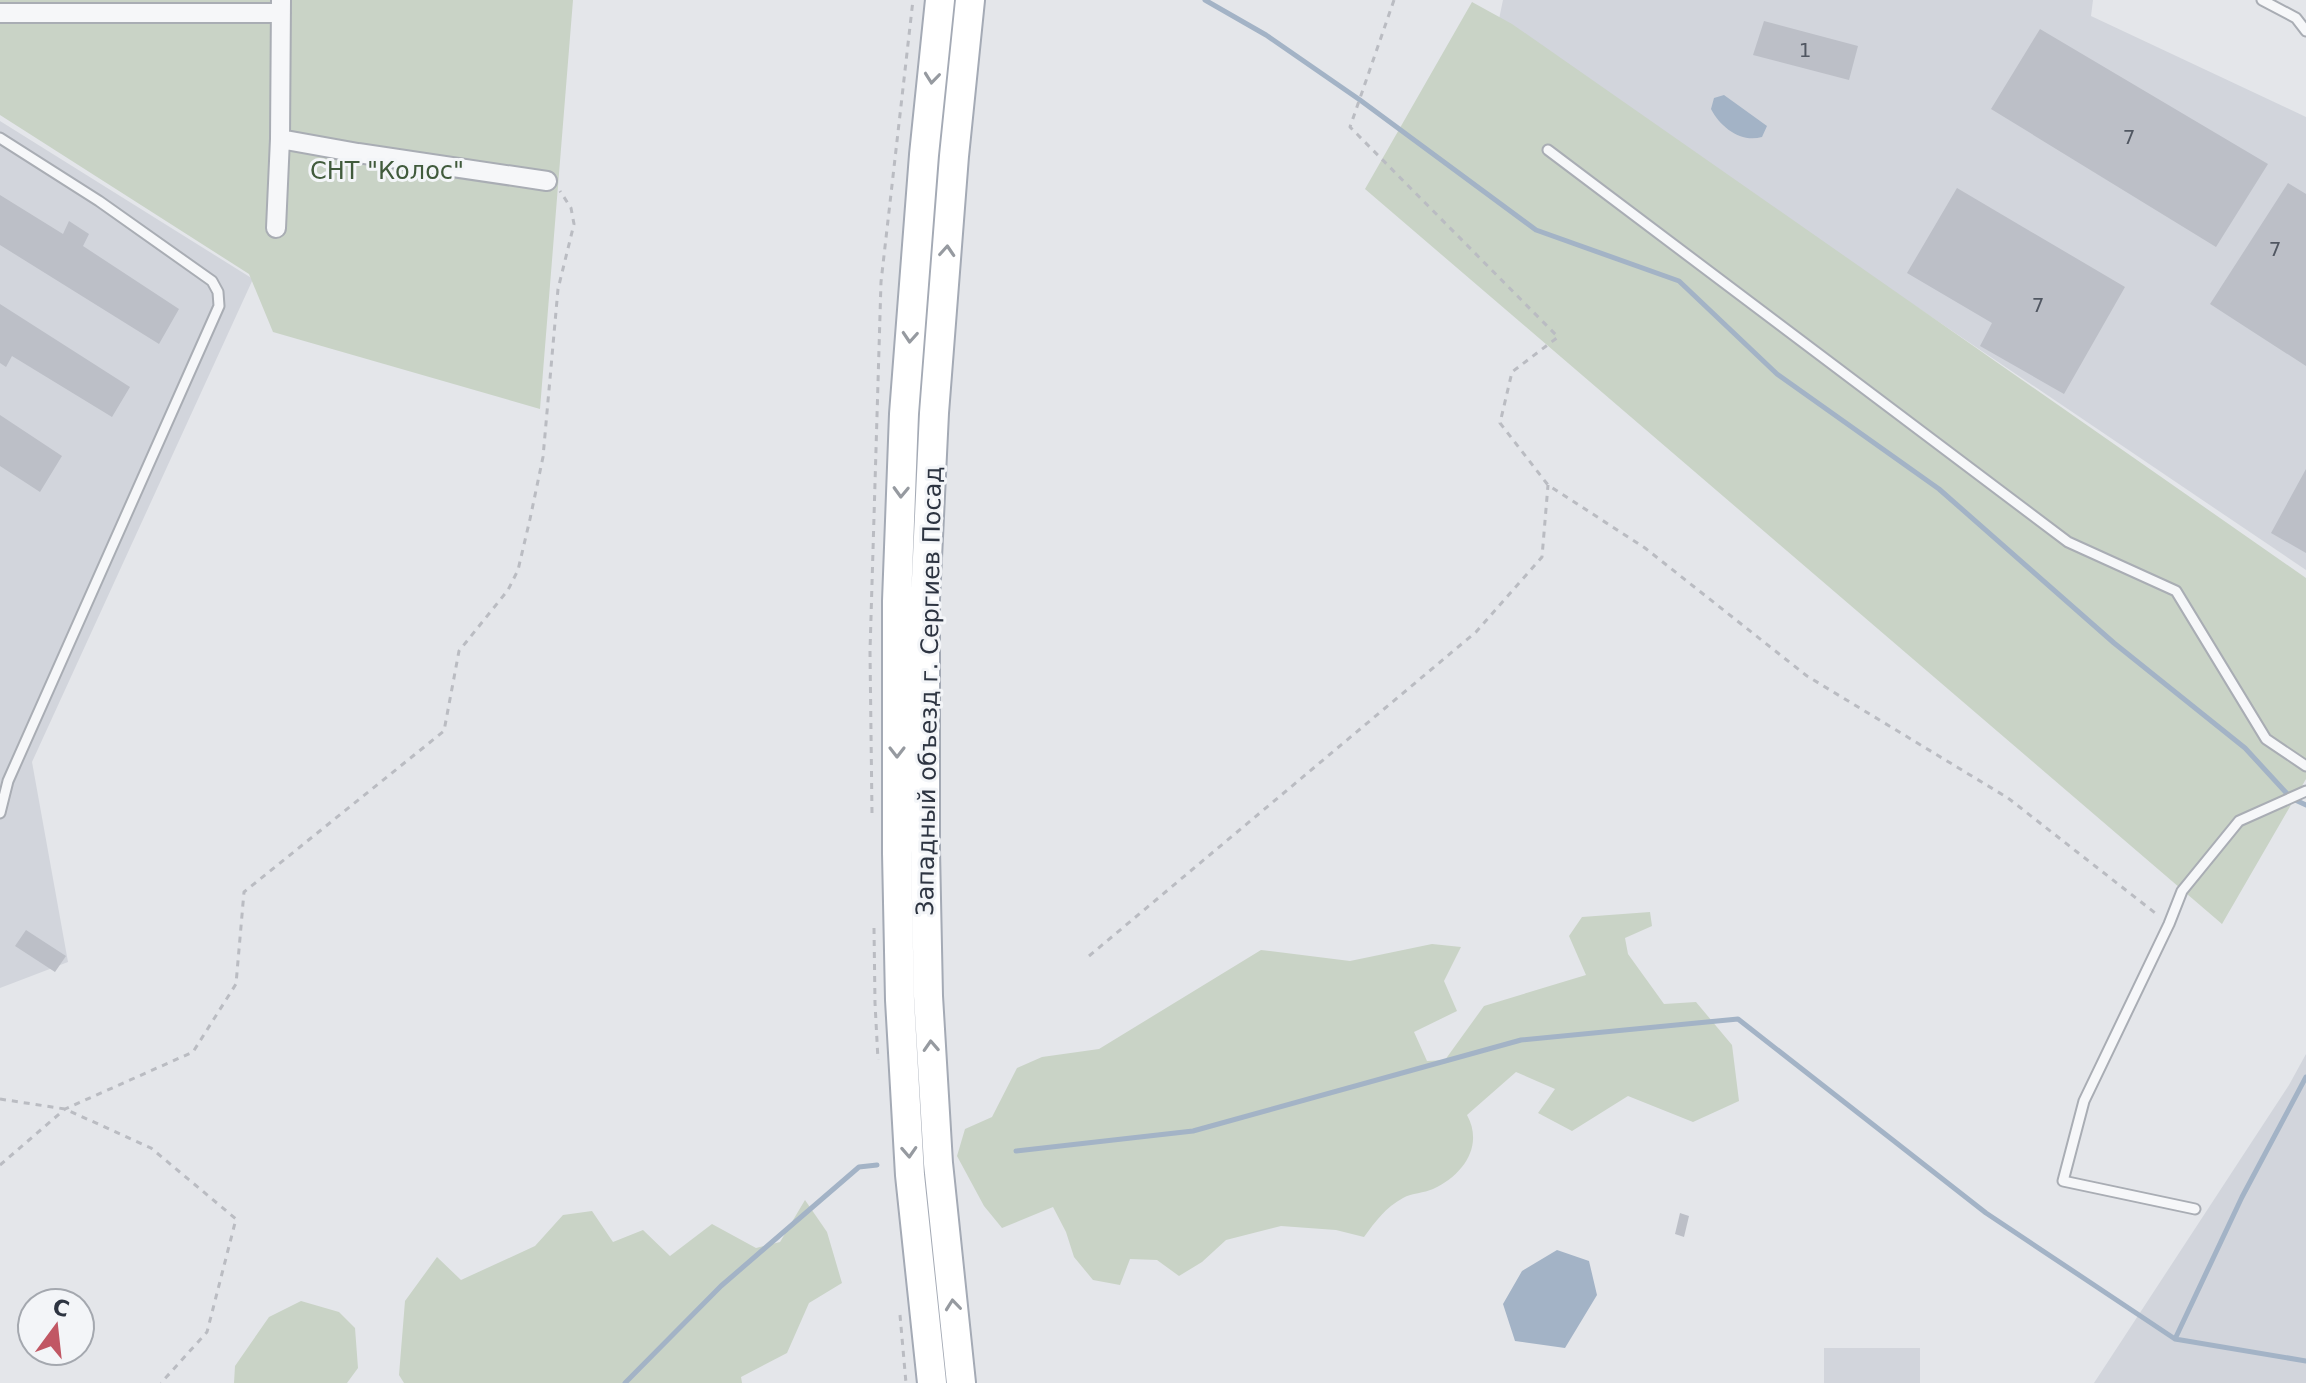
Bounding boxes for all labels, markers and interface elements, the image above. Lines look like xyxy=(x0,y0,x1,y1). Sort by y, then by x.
house number: 1 xyxy=(1799,38,1811,62)
one-way arrow xyxy=(924,72,941,85)
house number: 7 xyxy=(2123,125,2135,149)
park label: СНТ "Колос" xyxy=(310,157,464,185)
house number: 7 xyxy=(2269,237,2281,261)
one-way arrow xyxy=(938,244,955,257)
house number: 7 xyxy=(2032,293,2044,317)
one-way arrow xyxy=(902,331,919,344)
street label: Западный объезд г. Сергиев Посад xyxy=(911,466,947,916)
one-way arrow xyxy=(893,486,910,499)
one-way arrow xyxy=(888,746,906,759)
one-way arrow xyxy=(923,1039,940,1052)
one-way arrow xyxy=(900,1146,917,1159)
north arrow xyxy=(16,1287,96,1367)
text: С xyxy=(50,1294,72,1322)
one-way arrow xyxy=(944,1299,961,1312)

